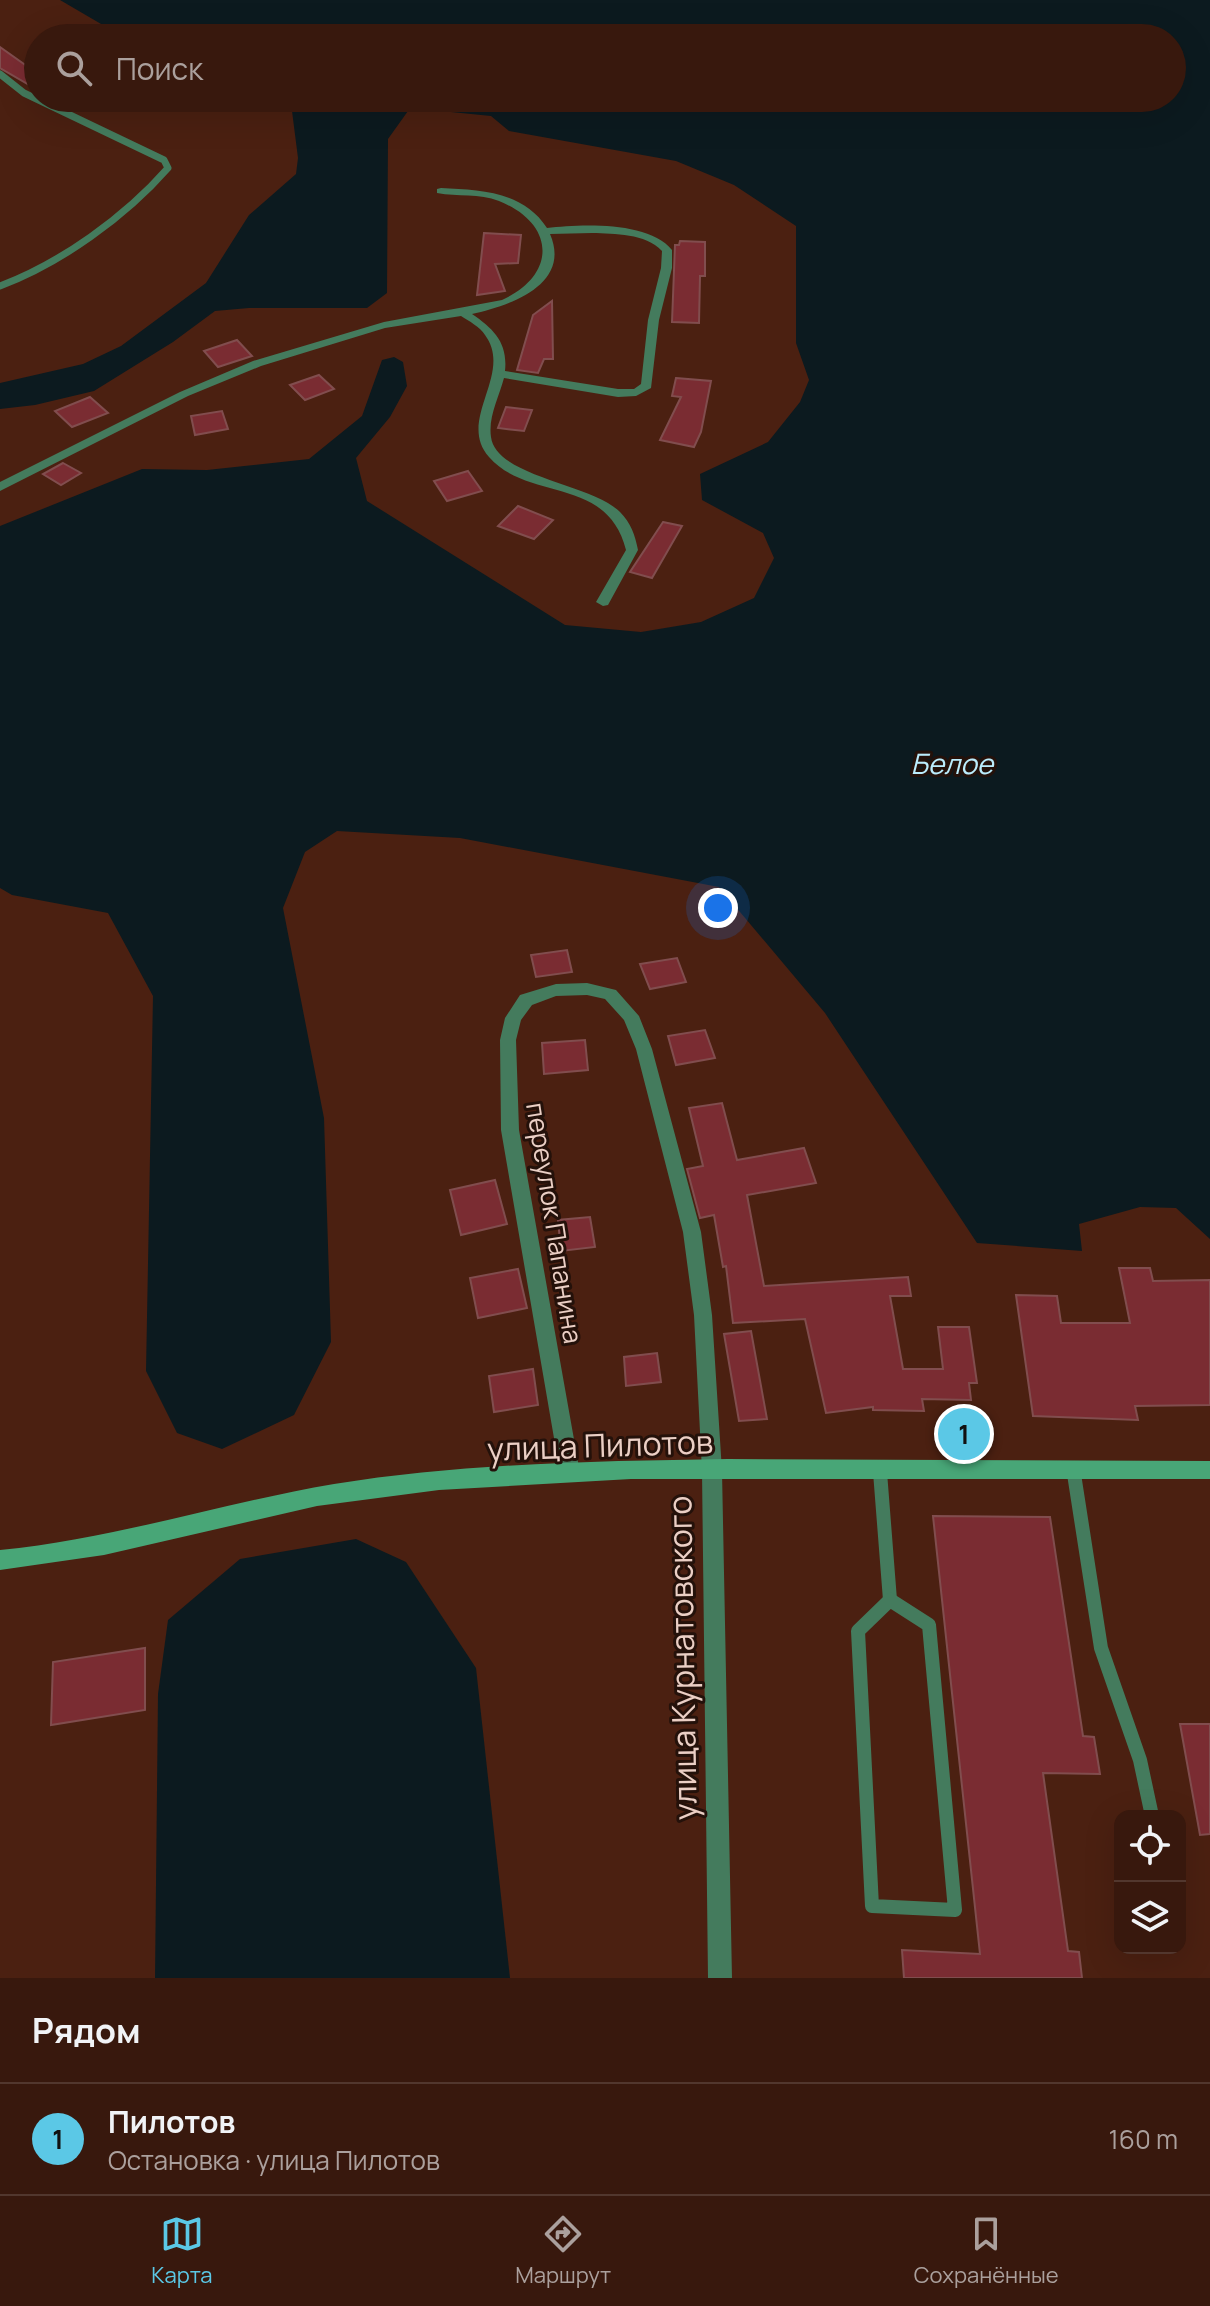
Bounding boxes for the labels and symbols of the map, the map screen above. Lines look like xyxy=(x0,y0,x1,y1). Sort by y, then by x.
water label: Белое xyxy=(911,744,995,782)
your location xyxy=(698,888,738,928)
street label: переулок Папанина xyxy=(518,1100,592,1346)
pin: 1 xyxy=(938,1404,990,1464)
street label: улица Пилотов xyxy=(486,1419,714,1471)
street label: улица Курнатовского xyxy=(657,1495,707,1821)

